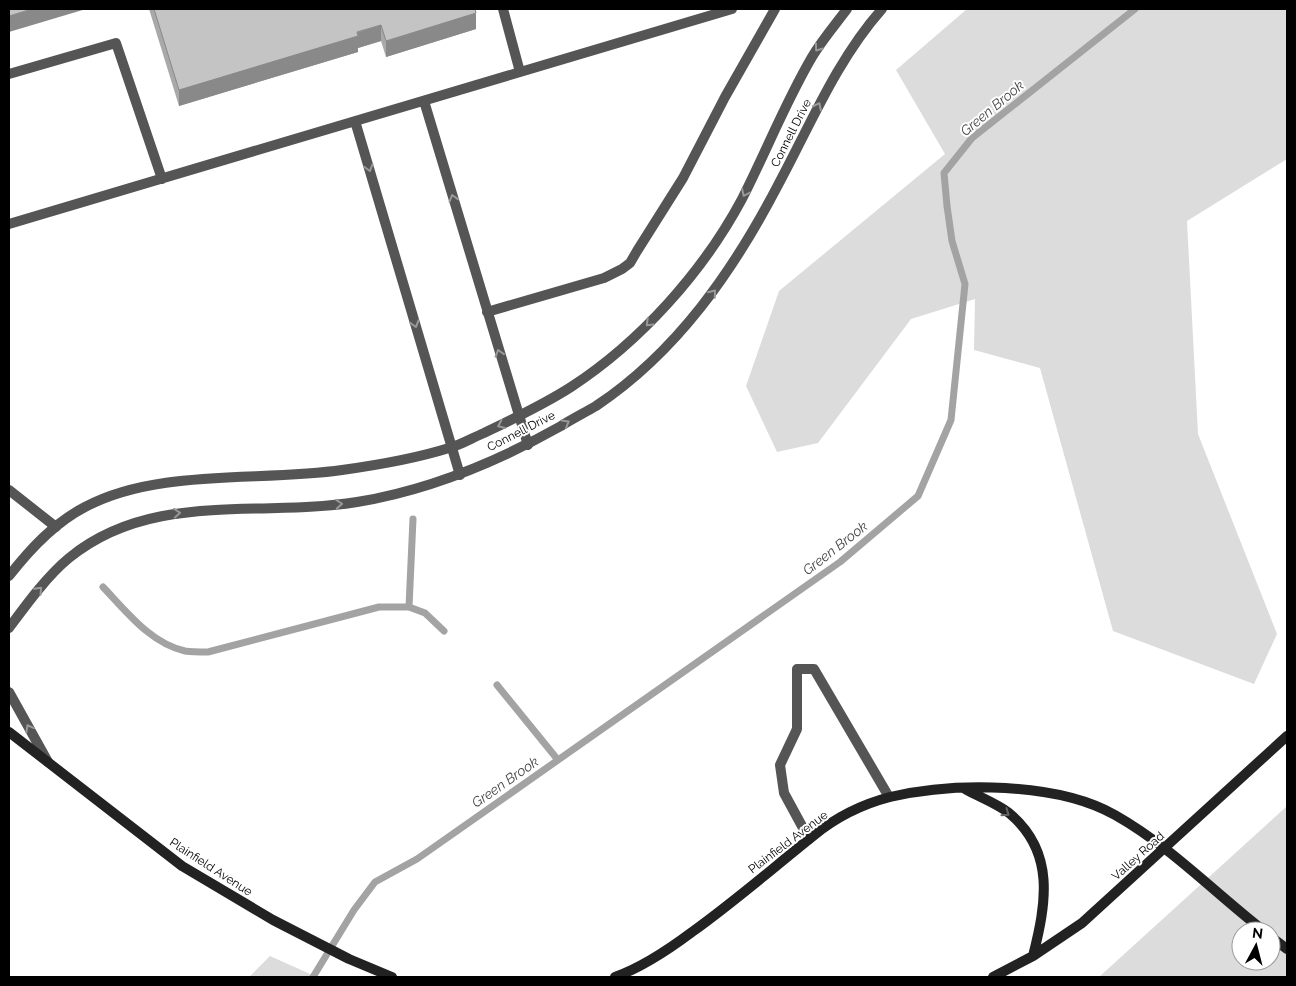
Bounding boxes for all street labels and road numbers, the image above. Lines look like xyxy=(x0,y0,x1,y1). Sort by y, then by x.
street label: Connell Drive xyxy=(768,97,814,169)
street label: Connell Drive xyxy=(485,408,557,454)
street label: Plainfield Avenue xyxy=(746,808,830,876)
street label: Valley Road xyxy=(1109,829,1167,883)
street label: Plainfield Avenue xyxy=(167,835,255,899)

